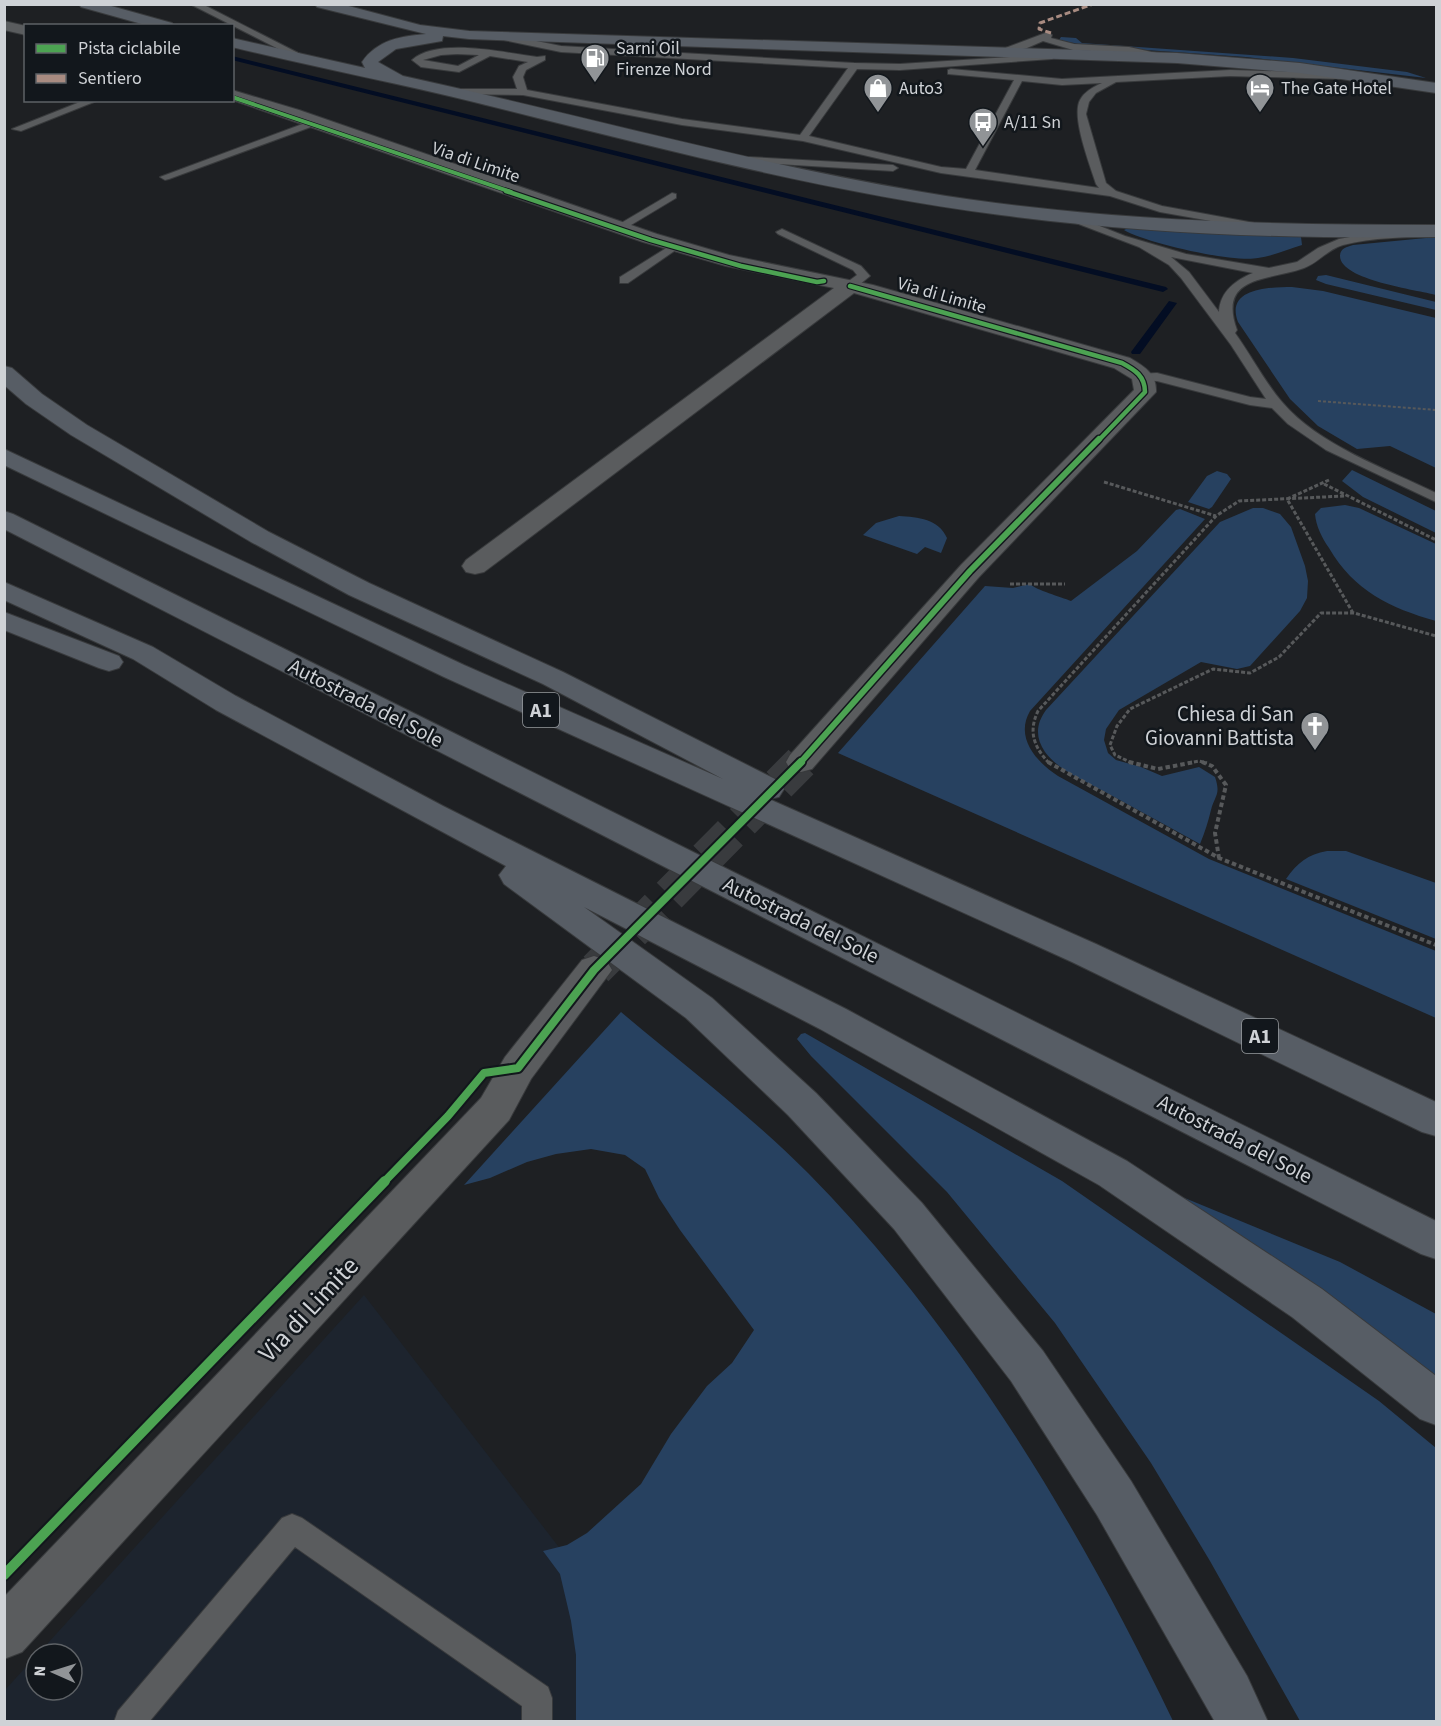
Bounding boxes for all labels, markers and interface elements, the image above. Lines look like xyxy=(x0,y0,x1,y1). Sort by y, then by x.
legend xyxy=(24,24,234,102)
text: Pista ciclabile xyxy=(78,36,181,61)
place label: Sarni Oil Firenze Nord xyxy=(616,36,712,82)
fuel station icon: Sarni Oil Firenze Nord xyxy=(579,42,611,84)
text: Sentiero xyxy=(78,66,142,91)
shop icon: Auto3 xyxy=(862,72,894,114)
hotel icon: The Gate Hotel xyxy=(1244,72,1276,114)
place label: Auto3 xyxy=(899,76,943,101)
place label: The Gate Hotel xyxy=(1281,76,1392,101)
bus stop icon: A/11 Sn xyxy=(967,106,999,148)
place label: A/11 Sn xyxy=(1004,110,1061,135)
street label: Via di Limite xyxy=(428,136,523,189)
street label: Via di Limite xyxy=(894,271,989,320)
street label: Autostrada del Sole xyxy=(283,651,449,755)
road number: A1 xyxy=(523,693,559,727)
place label: Chiesa di San Giovanni Battista xyxy=(1145,699,1294,753)
church icon: Chiesa di San Giovanni Battista xyxy=(1299,710,1331,752)
street label: Autostrada del Sole xyxy=(718,869,884,971)
road number: A1 xyxy=(1242,1019,1278,1053)
street label: Autostrada del Sole xyxy=(1152,1087,1318,1191)
street label: Via di Limite xyxy=(250,1248,367,1370)
north arrow xyxy=(24,1642,84,1702)
text: N xyxy=(29,1665,51,1677)

